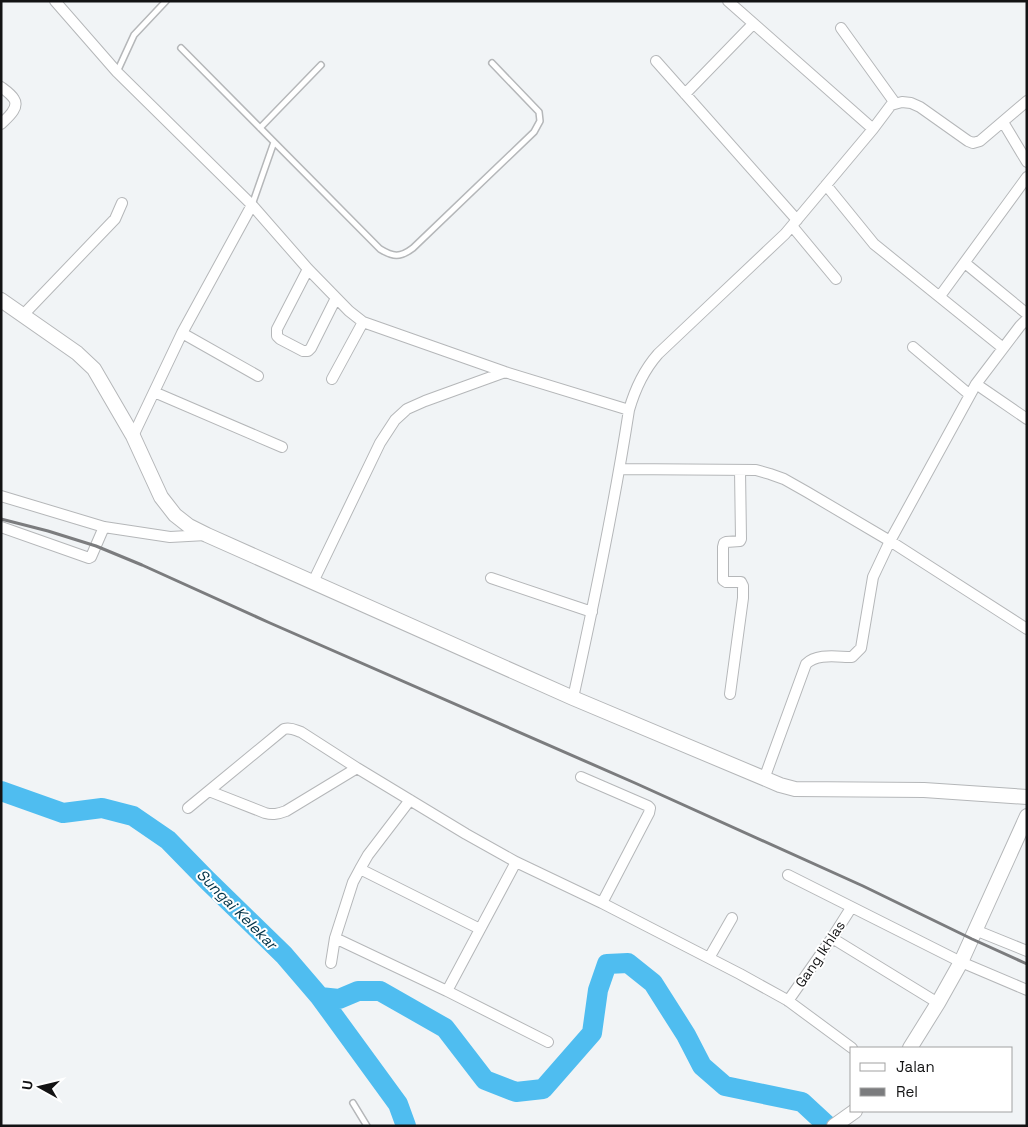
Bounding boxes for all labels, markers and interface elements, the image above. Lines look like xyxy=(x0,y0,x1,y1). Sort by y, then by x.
water label: Sungai Kelekar xyxy=(193,865,282,954)
street label: Gang Ikhlas xyxy=(791,917,849,991)
legend xyxy=(850,1047,1013,1112)
text: Jalan xyxy=(896,1057,935,1076)
north arrow xyxy=(15,1062,65,1112)
text: U xyxy=(18,1079,37,1091)
text: Rel xyxy=(896,1082,918,1101)

